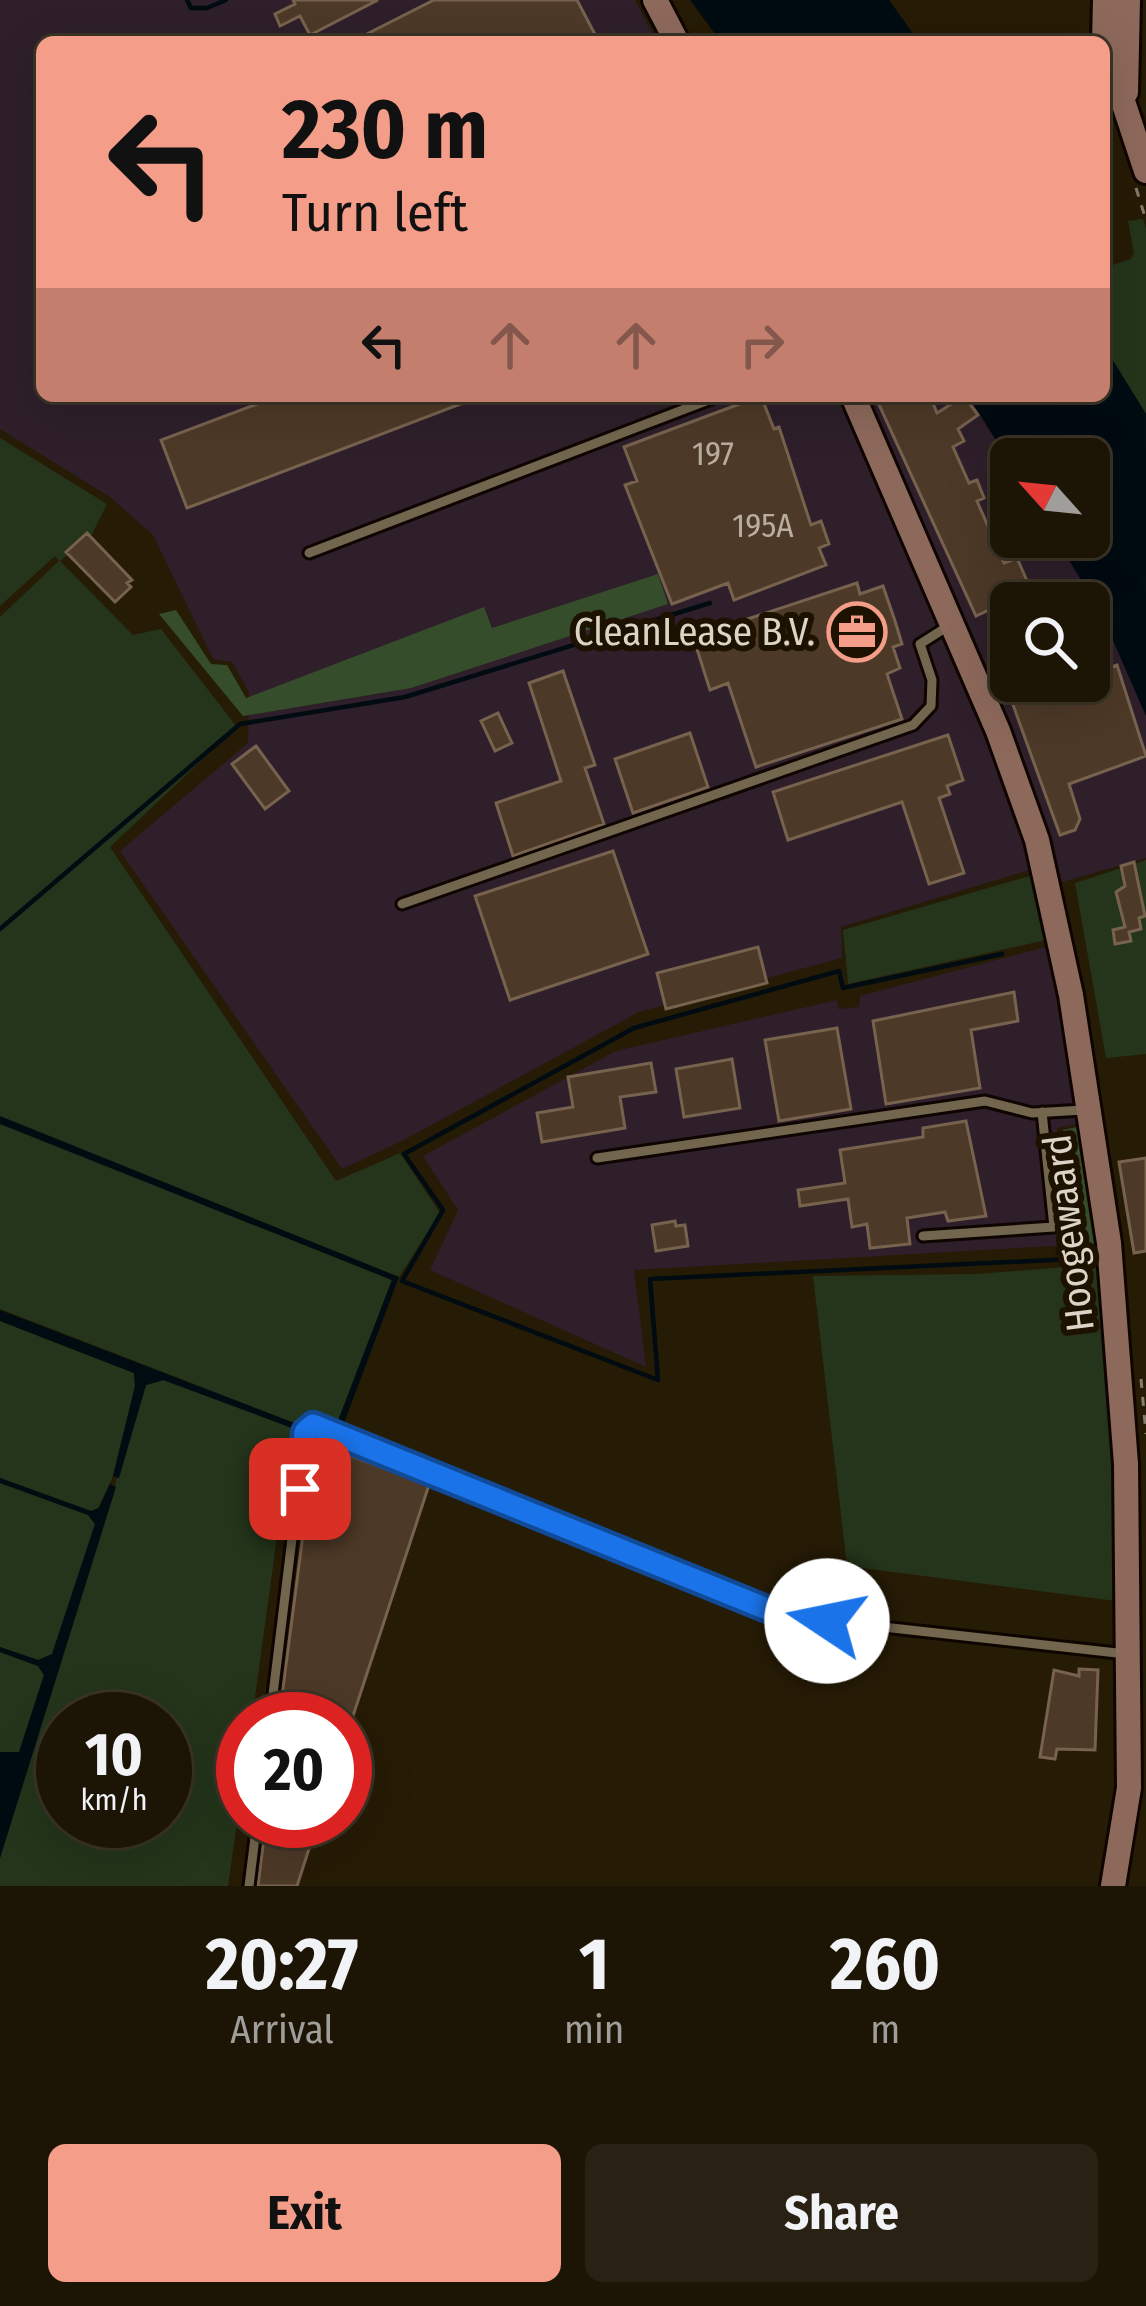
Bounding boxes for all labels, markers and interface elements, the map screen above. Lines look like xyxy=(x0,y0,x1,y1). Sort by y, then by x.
text: 230 m xyxy=(282,79,488,180)
icon: left xyxy=(84,84,240,240)
text: Turn left xyxy=(282,181,468,245)
icon: left xyxy=(351,312,417,378)
icon: ahead xyxy=(477,312,543,378)
icon: ahead xyxy=(603,312,669,378)
icon: right xyxy=(729,312,795,378)
house number: 197 xyxy=(692,434,734,474)
north arrow xyxy=(990,438,1110,558)
map controls xyxy=(990,438,1110,702)
house number: 195A xyxy=(732,506,794,546)
button: search xyxy=(990,582,1110,702)
office icon: CleanLease B.V. xyxy=(826,601,888,663)
place label: CleanLease B.V. xyxy=(574,609,815,655)
street label: Hoogewaard xyxy=(1034,1132,1104,1334)
pin xyxy=(249,1438,351,1540)
icon: arrive xyxy=(267,1456,333,1522)
position arrow xyxy=(764,1558,890,1684)
speed limit sign: 20 xyxy=(216,1692,372,1848)
text: 10 xyxy=(85,1719,143,1791)
text: km/h xyxy=(81,1782,147,1818)
text: 20:27 xyxy=(206,1922,358,2008)
text: 1 xyxy=(579,1922,609,2008)
text: 260 xyxy=(830,1922,940,2008)
text: Arrival xyxy=(230,2007,334,2053)
text: min xyxy=(564,2007,624,2053)
text: m xyxy=(870,2007,900,2053)
button: Exit xyxy=(48,2144,561,2282)
button: Share xyxy=(585,2144,1098,2282)

